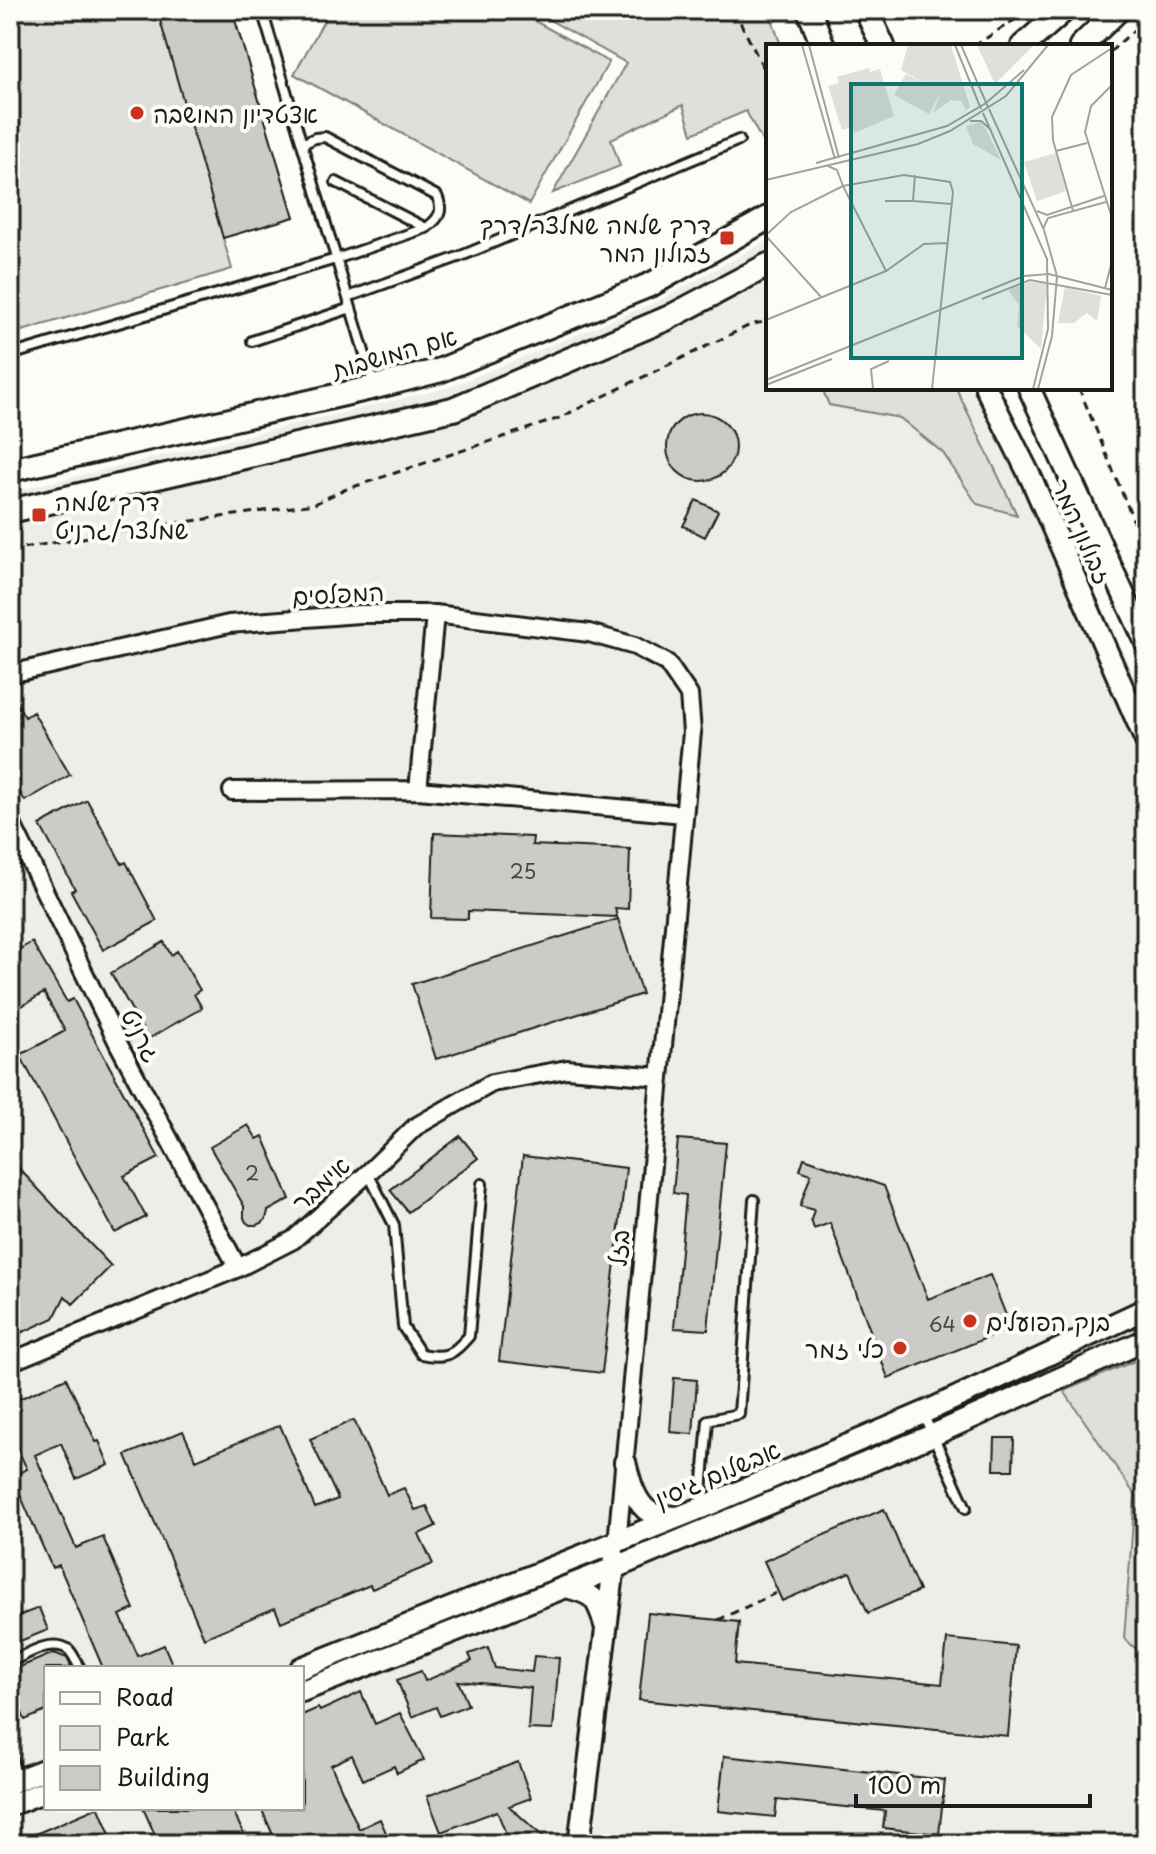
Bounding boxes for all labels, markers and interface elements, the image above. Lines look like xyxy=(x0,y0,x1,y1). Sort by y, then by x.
inset map xyxy=(766,44,1112,390)
place label: אצטדיון המושבה xyxy=(153,95,318,131)
marker: אצטדיון המושבה xyxy=(128,104,146,122)
place label: דרך שלמה שמלצר/דרך זבולון המר xyxy=(480,206,711,270)
marker: דרך שלמה שמלצר/דרך זבולון המר xyxy=(718,229,736,247)
street label: אם המושבות xyxy=(325,317,461,388)
street label: זבולון המר xyxy=(1044,473,1122,589)
place label: דרך שלמה שמלצר/גרניט xyxy=(55,483,189,547)
marker: דרך שלמה שמלצר/גרניט xyxy=(30,506,48,524)
street label: המפלסים xyxy=(291,573,385,613)
house number: 25 xyxy=(510,856,536,886)
street label: גרניט xyxy=(113,1002,171,1068)
street label: אימבר xyxy=(283,1147,357,1219)
house number: 2 xyxy=(245,1158,259,1188)
street label: בזל xyxy=(598,1228,638,1268)
place label: בנק הפועלים xyxy=(986,1303,1110,1339)
house number: 64 xyxy=(928,1309,956,1339)
marker: בנק הפועלים xyxy=(961,1312,979,1330)
place label: כלי זמר xyxy=(805,1330,884,1366)
marker: כלי זמר xyxy=(891,1339,909,1357)
street label: אבשלום גיסין xyxy=(649,1430,785,1516)
legend xyxy=(44,1666,304,1810)
text: Road xyxy=(116,1678,174,1714)
text: Park xyxy=(116,1718,170,1754)
text: Building xyxy=(116,1758,210,1794)
scale bar xyxy=(856,1758,1090,1808)
text: 100 m xyxy=(868,1766,941,1802)

